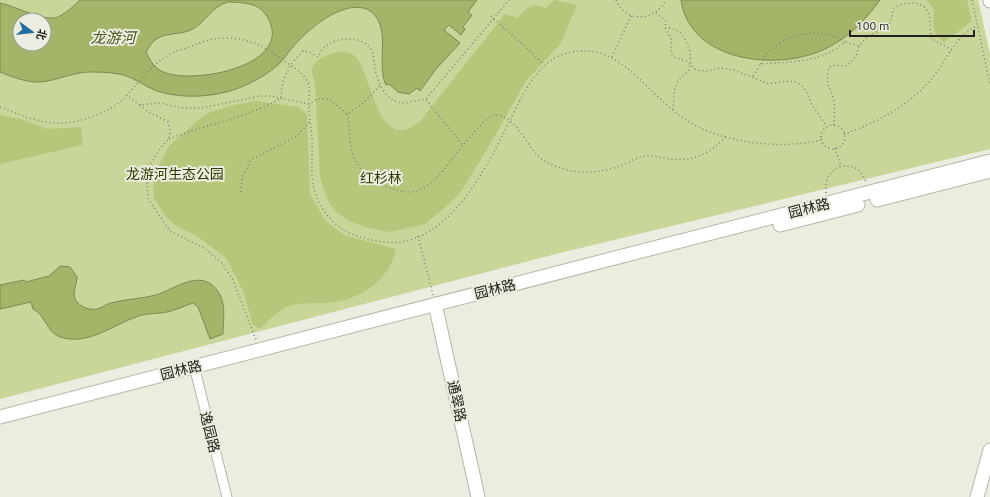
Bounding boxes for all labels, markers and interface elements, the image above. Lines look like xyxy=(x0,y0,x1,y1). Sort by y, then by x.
north arrow xyxy=(12,12,52,52)
scale bar xyxy=(850,12,974,38)
text: 100 m xyxy=(856,19,889,32)
text: 北 xyxy=(34,28,49,41)
water label: 龙游河 xyxy=(90,29,138,46)
park label: 龙游河生态公园 xyxy=(126,166,224,182)
park label: 红杉林 xyxy=(360,170,402,186)
street label: 园林路 xyxy=(787,195,831,221)
street label: 园林路 xyxy=(473,276,517,302)
street label: 园林路 xyxy=(159,357,203,383)
street label: 通翠路 xyxy=(445,379,469,423)
street label: 逸园路 xyxy=(197,410,223,454)

